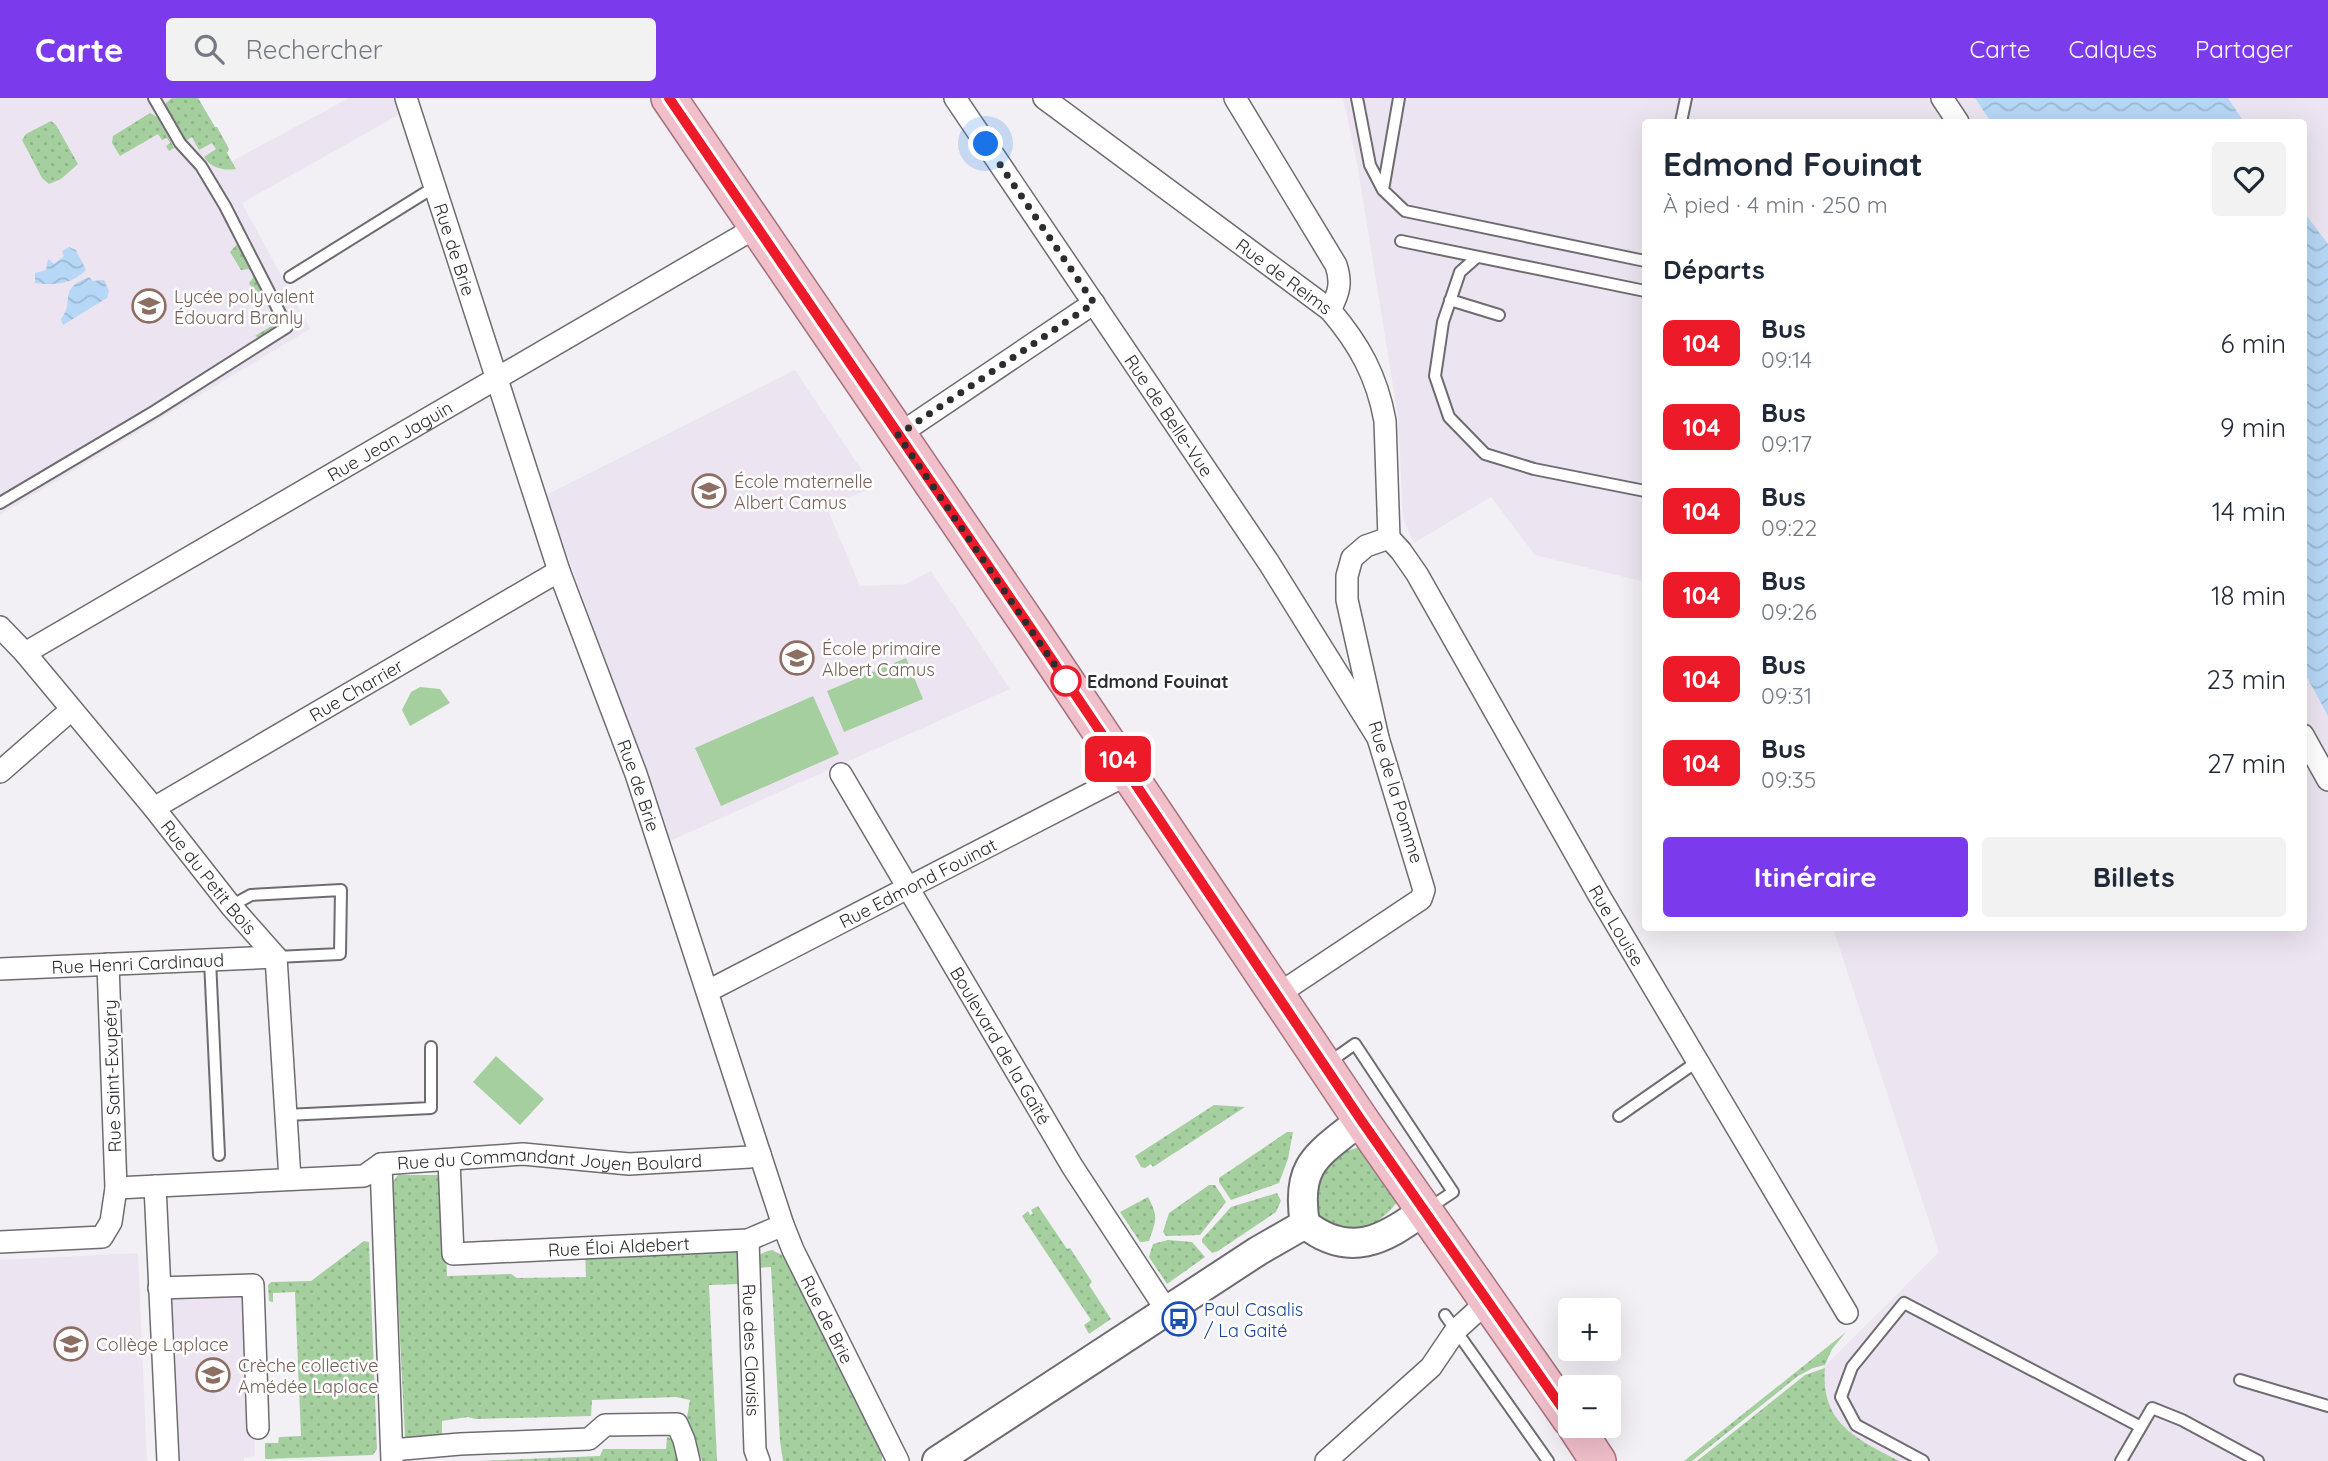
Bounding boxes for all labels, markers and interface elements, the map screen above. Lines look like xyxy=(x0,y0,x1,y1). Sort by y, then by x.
search box xyxy=(166,18,656,81)
text: Carte xyxy=(35,29,124,70)
icon: search xyxy=(190,30,228,68)
text: Rechercher xyxy=(246,33,383,66)
text: Carte xyxy=(1969,34,2031,64)
text: Calques xyxy=(2069,34,2157,64)
text: Partager xyxy=(2195,34,2293,64)
your location xyxy=(968,126,1003,161)
button: heart xyxy=(2212,142,2286,216)
text: Edmond Fouinat xyxy=(1663,143,1923,184)
text: À pied · 4 min · 250 m xyxy=(1663,190,1888,219)
street label: Rue de Brie xyxy=(429,200,481,298)
street label: Rue de Reims xyxy=(1232,233,1337,319)
text: Départs xyxy=(1663,253,1765,286)
place label: Lycée polyvalent Édouard Branly xyxy=(174,285,315,329)
school or university icon: Lycée polyvalent Édouard Branly xyxy=(130,287,168,325)
text: Bus xyxy=(1761,312,1806,345)
text: 6 min xyxy=(2221,327,2286,360)
text: 104 xyxy=(1682,328,1721,358)
text: 09:14 xyxy=(1761,345,1812,374)
street label: Rue de Belle-Vue xyxy=(1120,350,1219,481)
street label: Rue Jean Jaguin xyxy=(323,395,456,486)
text: Bus xyxy=(1761,396,1806,429)
text: 9 min xyxy=(2220,411,2286,444)
text: 104 xyxy=(1682,412,1721,442)
text: 09:17 xyxy=(1761,429,1812,458)
place label: École maternelle Albert Camus xyxy=(734,470,873,514)
school or university icon: École maternelle Albert Camus xyxy=(690,472,728,510)
text: Bus xyxy=(1761,480,1806,513)
text: 14 min xyxy=(2212,495,2286,528)
text: 104 xyxy=(1682,496,1721,526)
text: 09:22 xyxy=(1761,513,1817,542)
text: Bus xyxy=(1761,564,1806,597)
text: 18 min xyxy=(2211,579,2286,612)
text: 104 xyxy=(1682,580,1721,610)
text: 09:26 xyxy=(1761,597,1817,626)
place label: École primaire Albert Camus xyxy=(822,637,941,681)
school or university icon: École primaire Albert Camus xyxy=(778,639,816,677)
text: Bus xyxy=(1761,648,1806,681)
street label: Rue Charrier xyxy=(305,653,407,726)
text: 23 min xyxy=(2207,663,2286,696)
text: 104 xyxy=(1682,664,1721,694)
marker: Edmond Fouinat xyxy=(1051,666,1081,696)
place label: Edmond Fouinat xyxy=(1087,670,1229,693)
text: 09:31 xyxy=(1761,681,1812,710)
street label: Rue de la Pomme xyxy=(1363,718,1429,866)
text: Bus xyxy=(1761,732,1806,765)
street label: Rue de Brie xyxy=(612,736,665,834)
line badge: 104 xyxy=(1078,736,1158,782)
text: 104 xyxy=(1099,744,1137,774)
text: 27 min xyxy=(2207,747,2286,780)
text: 104 xyxy=(1682,748,1721,778)
text: 09:35 xyxy=(1761,765,1816,794)
street label: Rue du Petit Bois xyxy=(156,815,262,939)
street label: Rue Edmond Fouinat xyxy=(835,832,1000,933)
button: Itinéraire xyxy=(1663,837,1968,917)
button: Billets xyxy=(1982,837,2286,917)
street label: Rue Louise xyxy=(1584,881,1650,970)
street label: Rue Henri Cardinaud xyxy=(51,948,225,978)
street label: Boulevard de la Gaîté xyxy=(945,962,1056,1129)
street label: Rue Saint-Exupéry xyxy=(98,999,126,1153)
street label: Rue du Commandant Joyen Boulard xyxy=(396,1142,703,1176)
street label: Rue Éloi Aldebert xyxy=(547,1231,690,1261)
street label: Rue de Brie xyxy=(796,1271,859,1367)
street label: Rue des Clavisis xyxy=(738,1283,765,1417)
place label: Paul Casalis / La Gaité xyxy=(1204,1298,1303,1342)
map controls xyxy=(1558,1298,1621,1438)
button: + xyxy=(1558,1298,1621,1361)
bus stop icon: Paul Casalis / La Gaité xyxy=(1160,1300,1198,1338)
school or university icon: Collège Laplace xyxy=(52,1325,90,1363)
place label: Collège Laplace xyxy=(96,1333,229,1356)
place label: Crèche collective Amédée Laplace xyxy=(238,1354,378,1398)
school or university icon: Crèche collective Amédée Laplace xyxy=(194,1356,232,1394)
button: − xyxy=(1558,1375,1621,1438)

